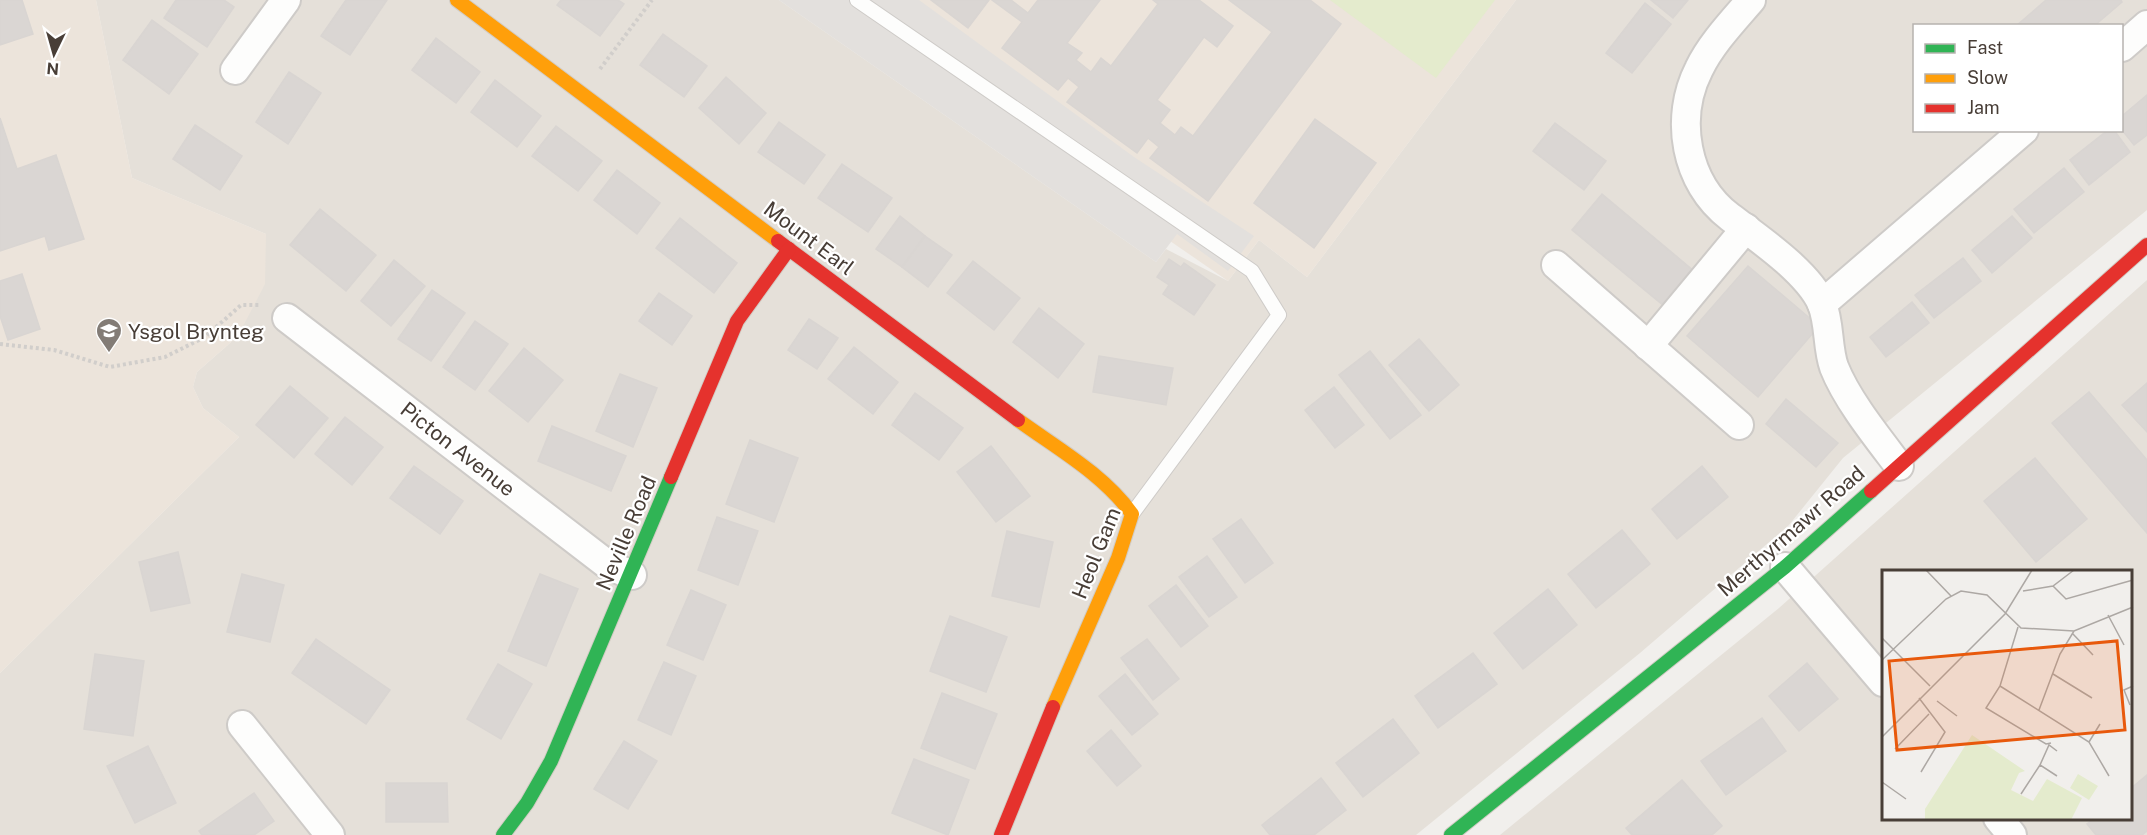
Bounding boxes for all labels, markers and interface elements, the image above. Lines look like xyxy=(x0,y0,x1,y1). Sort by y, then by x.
north arrow xyxy=(24,24,84,84)
legend xyxy=(1913,24,2123,132)
text: Fast xyxy=(1967,37,2003,58)
text: N xyxy=(46,58,60,78)
text: Slow xyxy=(1967,67,2008,88)
text: Jam xyxy=(1967,97,2000,118)
street label: Mount Earl xyxy=(759,196,859,280)
school or university icon: Ysgol Brynteg xyxy=(94,316,124,354)
place label: Ysgol Brynteg xyxy=(128,319,264,344)
street label: Picton Avenue xyxy=(396,396,520,502)
street label: Merthyrmawr Road xyxy=(1712,460,1870,602)
street label: Neville Road xyxy=(591,472,661,594)
street label: Heol Gam xyxy=(1066,504,1126,602)
inset map xyxy=(1882,570,2132,820)

